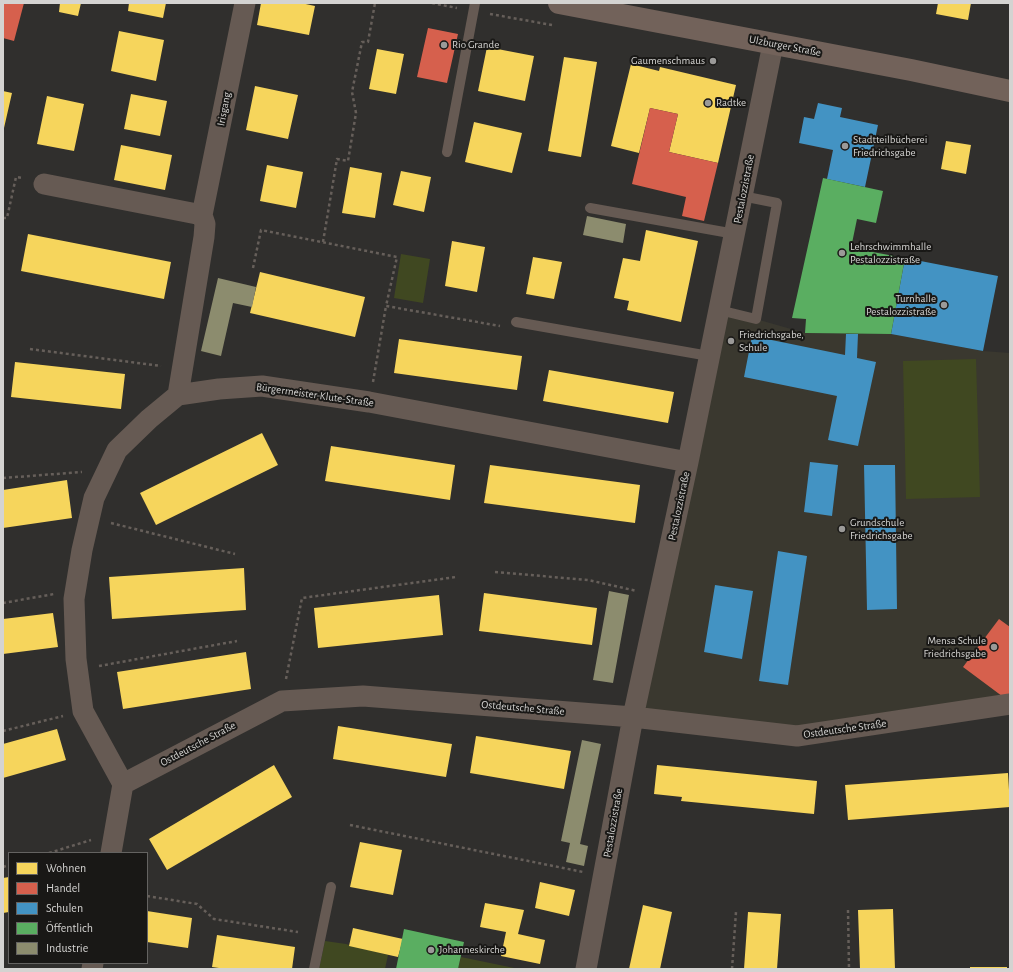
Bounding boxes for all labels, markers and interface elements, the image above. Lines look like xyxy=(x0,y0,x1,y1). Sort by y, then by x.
street label: Ulzburger Straße xyxy=(748,33,822,59)
place label: Rio Grande xyxy=(452,38,499,52)
marker: Rio Grande xyxy=(439,40,449,50)
place label: Gaumenschmaus xyxy=(631,54,705,68)
marker: Gaumenschmaus xyxy=(708,56,718,66)
street label: Irisgang xyxy=(214,91,234,127)
place label: Radtke xyxy=(716,96,746,110)
marker: Radtke xyxy=(703,98,713,108)
place label: Stadtteilbücherei Friedrichsgabe xyxy=(853,133,927,159)
marker: Stadtteilbücherei Friedrichsgabe xyxy=(840,141,850,151)
street label: Pestalozzistraße xyxy=(731,153,757,225)
place label: Lehrschwimmhalle Pestalozzistraße xyxy=(850,240,931,266)
marker: Lehrschwimmhalle Pestalozzistraße xyxy=(837,248,847,258)
place label: Turnhalle Pestalozzistraße xyxy=(866,292,936,318)
marker: Turnhalle Pestalozzistraße xyxy=(939,300,949,310)
place label: Friedrichsgabe, Schule xyxy=(739,328,804,354)
marker: Friedrichsgabe, Schule xyxy=(726,336,736,346)
street label: Bürgermeister-Klute-Straße xyxy=(255,380,375,410)
street label: Pestalozzistraße xyxy=(665,470,693,542)
place label: Grundschule Friedrichsgabe xyxy=(850,516,913,542)
marker: Grundschule Friedrichsgabe xyxy=(837,524,847,534)
place label: Mensa Schule Friedrichsgabe xyxy=(923,634,986,660)
marker: Mensa Schule Friedrichsgabe xyxy=(989,642,999,652)
street label: Ostdeutsche Straße xyxy=(481,698,565,718)
street label: Ostdeutsche Straße xyxy=(803,717,887,741)
street label: Ostdeutsche Straße xyxy=(158,719,238,769)
street label: Pestalozzistraße xyxy=(600,787,626,859)
legend xyxy=(8,852,148,964)
text: Wohnen xyxy=(46,862,86,874)
text: Handel xyxy=(46,882,80,894)
text: Schulen xyxy=(46,902,83,914)
text: Öffentlich xyxy=(46,922,93,934)
text: Industrie xyxy=(46,942,88,954)
place label: Johanneskirche xyxy=(439,943,505,957)
marker: Johanneskirche xyxy=(426,945,436,955)

